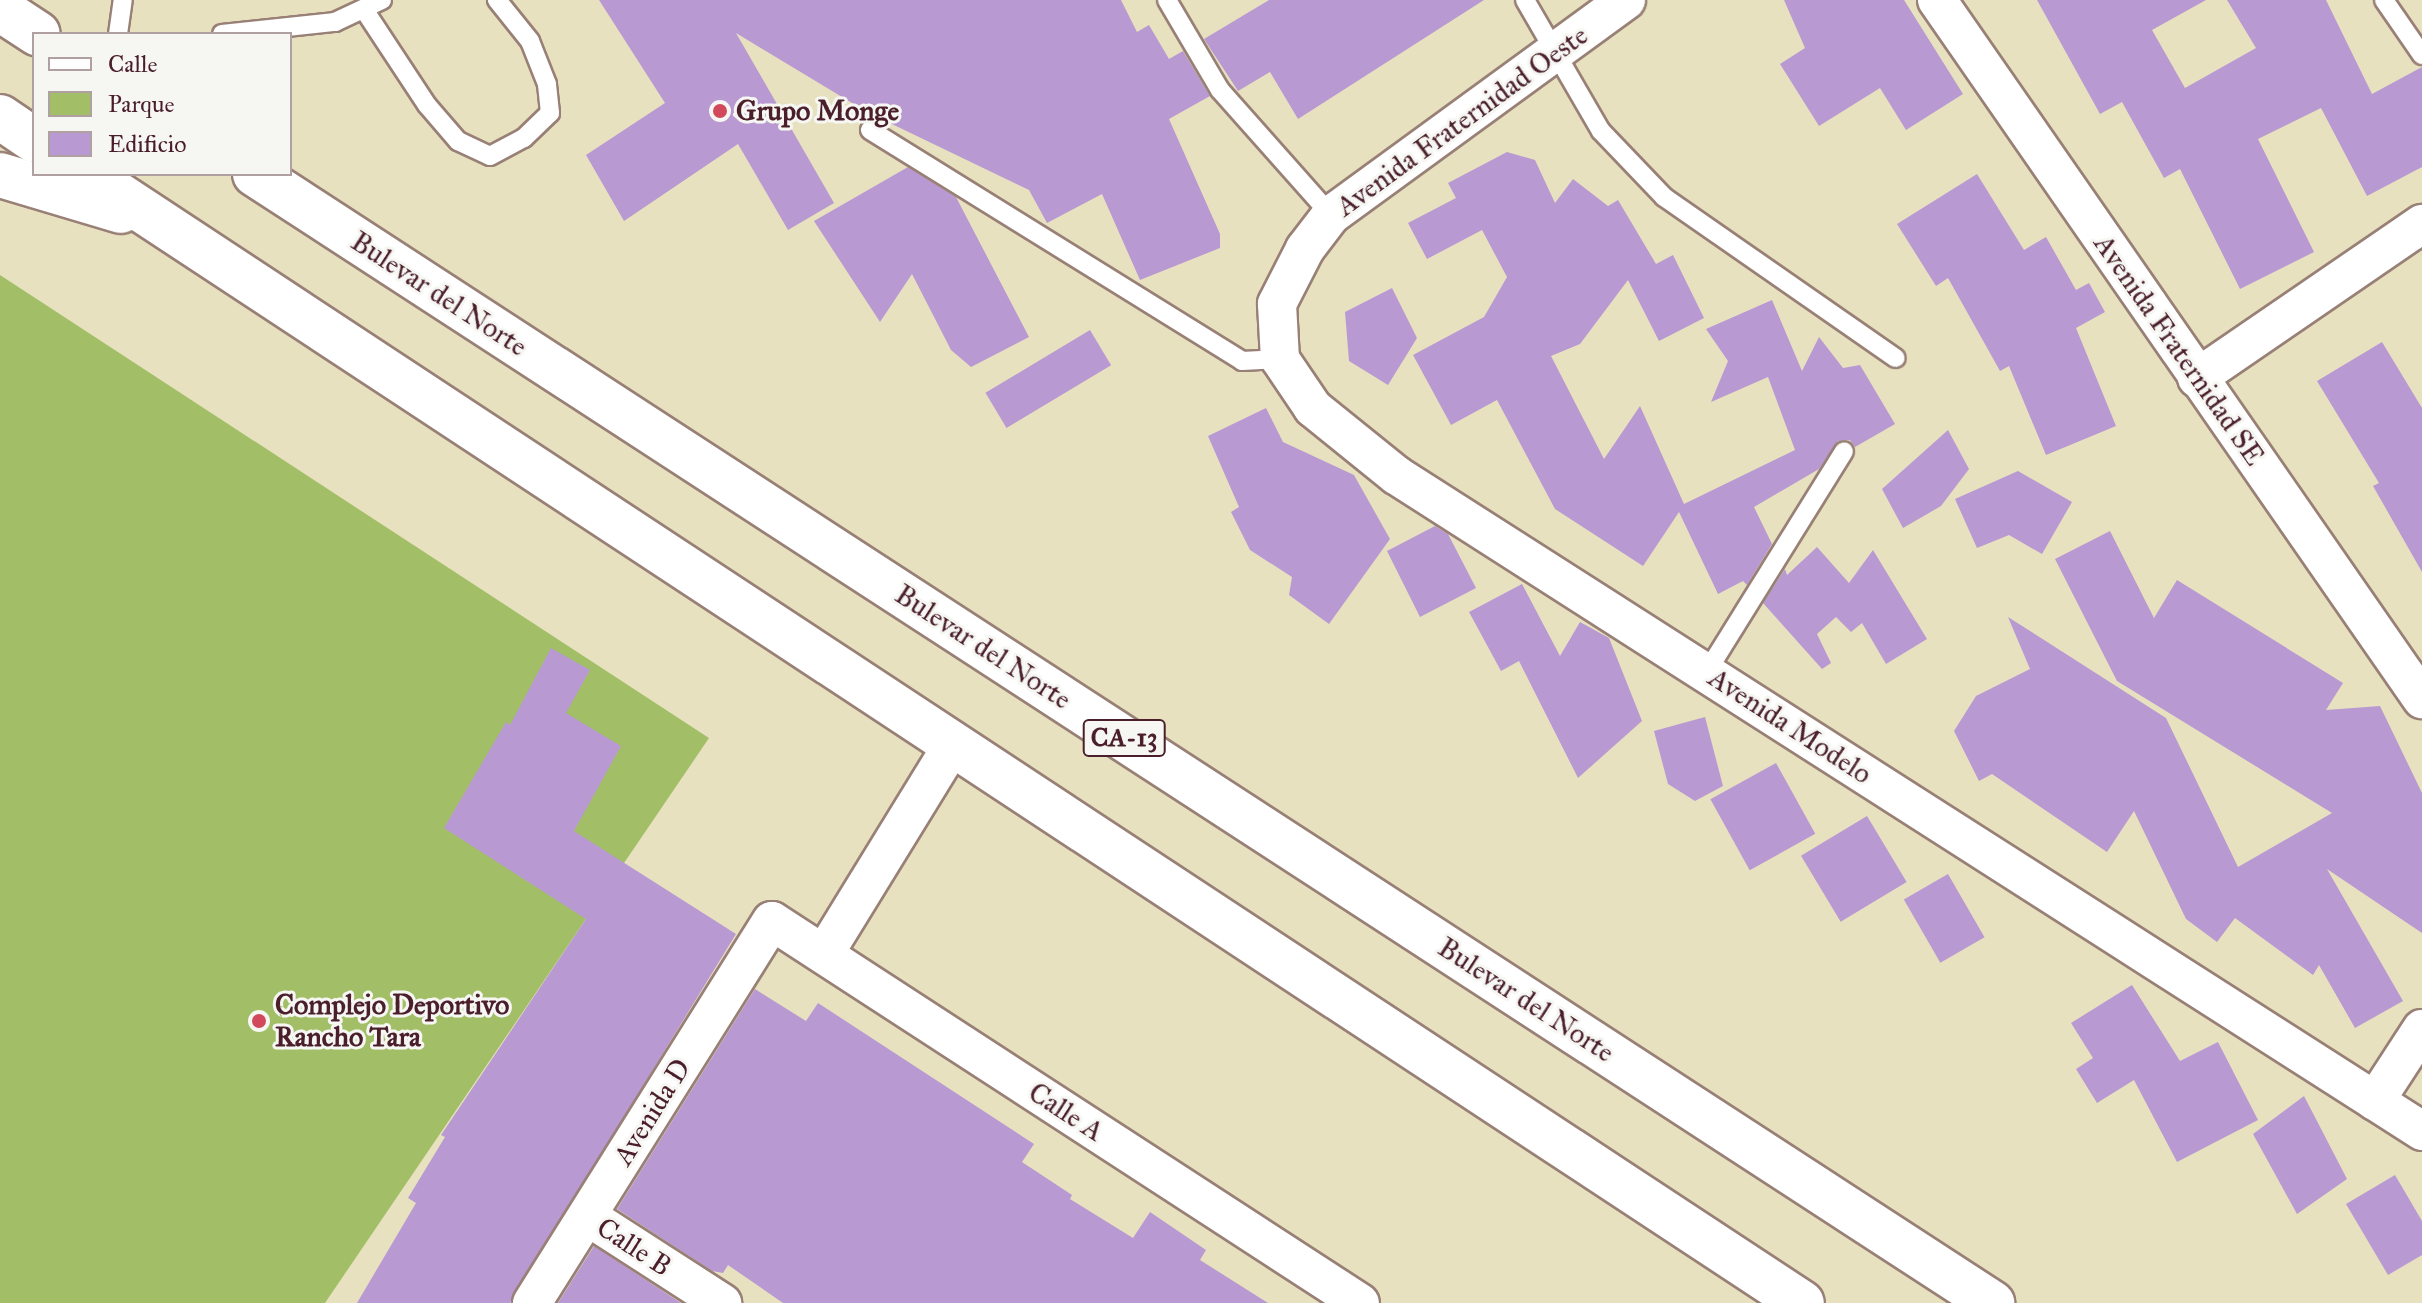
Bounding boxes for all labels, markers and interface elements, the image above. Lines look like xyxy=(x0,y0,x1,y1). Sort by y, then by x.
street label: Avenida Fraternidad Oeste xyxy=(1330,18,1594,224)
legend xyxy=(32,32,292,176)
text: Calle xyxy=(108,49,157,79)
text: Parque xyxy=(108,89,175,119)
place label: Grupo Monge xyxy=(736,94,899,128)
marker: Grupo Monge xyxy=(711,102,729,120)
text: Edificio xyxy=(108,129,187,159)
street label: Bulevar del Norte xyxy=(345,225,533,363)
street label: Avenida Fraternidad SE xyxy=(2087,228,2271,472)
street label: Bulevar del Norte xyxy=(889,578,1077,716)
street label: Avenida Modelo xyxy=(1702,661,1878,791)
road number: CA-13 xyxy=(1082,716,1166,760)
street label: Bulevar del Norte xyxy=(1432,931,1620,1069)
place label: Complejo Deportivo Rancho Tara xyxy=(275,988,509,1054)
marker: Complejo Deportivo Rancho Tara xyxy=(250,1012,268,1030)
street label: Avenida D xyxy=(606,1053,698,1171)
street label: Calle A xyxy=(1022,1075,1110,1149)
street label: Calle B xyxy=(590,1211,678,1283)

